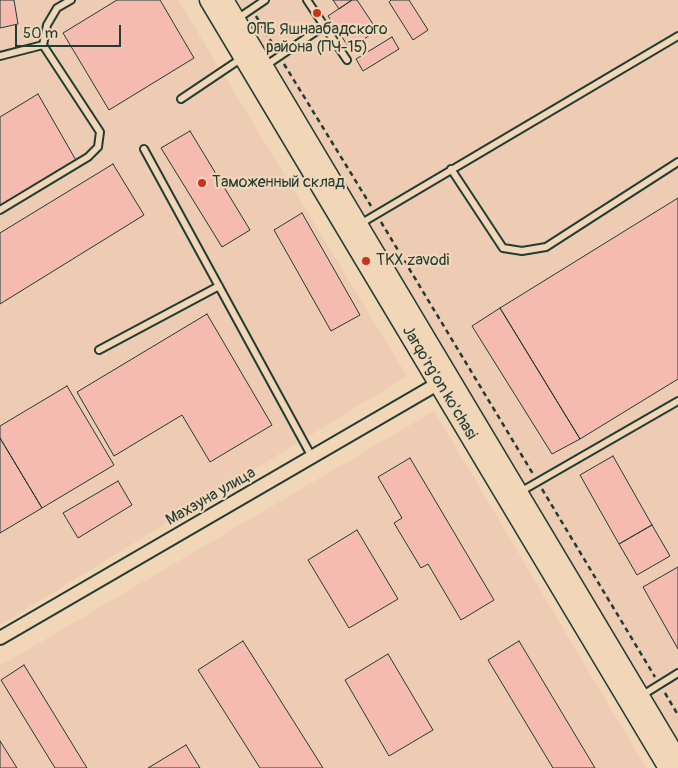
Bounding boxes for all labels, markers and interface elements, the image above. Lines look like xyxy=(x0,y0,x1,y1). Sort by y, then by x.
marker: ОПБ Яшнаабадского района (ПЧ-15) xyxy=(311,7,323,19)
scale bar xyxy=(18,15,124,47)
place label: ОПБ Яшнаабадского района (ПЧ-15) xyxy=(246,20,388,58)
text: 50 m xyxy=(23,24,58,43)
place label: Таможенный склад xyxy=(212,173,345,193)
marker: Таможенный склад xyxy=(196,177,208,189)
place label: TKX zavodi xyxy=(376,251,449,271)
marker: TKX zavodi xyxy=(360,255,372,267)
street label: Jarqo'rg'on ko'chasi xyxy=(397,323,481,443)
street label: Махзуна улица xyxy=(163,464,259,530)

